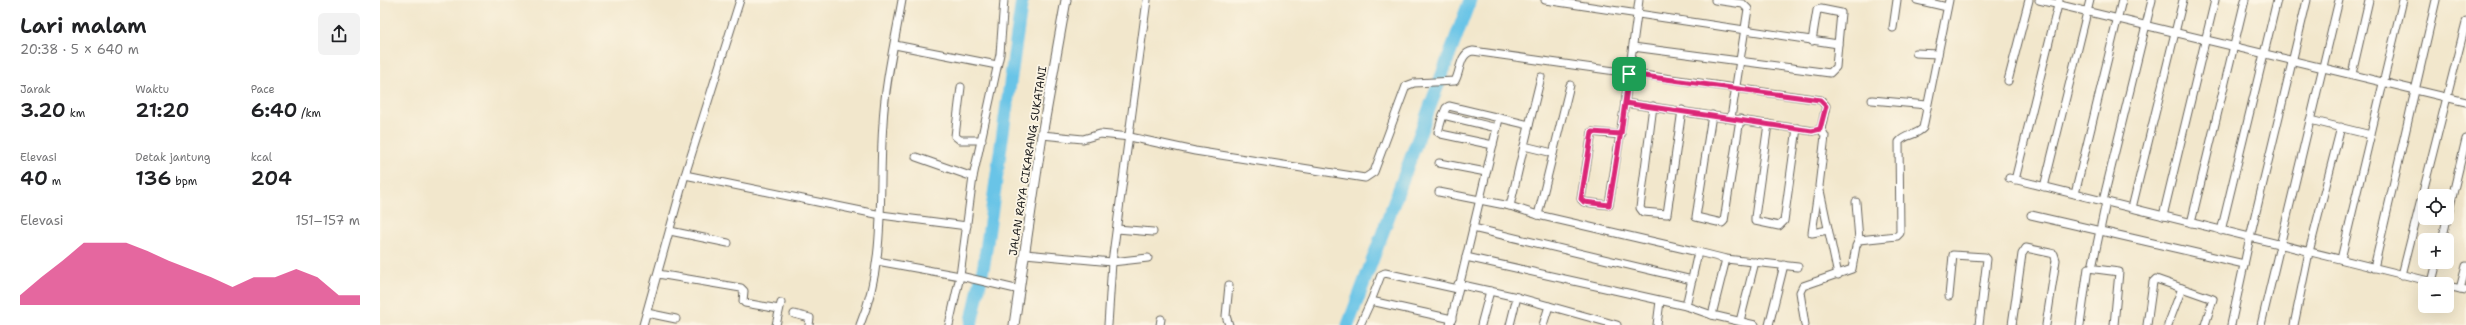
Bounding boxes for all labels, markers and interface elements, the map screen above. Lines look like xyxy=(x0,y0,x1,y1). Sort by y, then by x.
text: Lari malam xyxy=(20,11,147,40)
button: share xyxy=(318,13,360,55)
text: 20:38 · 5 × 640 m xyxy=(20,41,139,58)
pin xyxy=(1612,57,1646,91)
icon: arrive xyxy=(1618,63,1640,85)
street label: JALAN RAYA CIKARANG SUKATANI xyxy=(1006,65,1050,257)
text: Jarak xyxy=(20,82,51,97)
text: Waktu xyxy=(135,82,169,97)
text: Pace xyxy=(251,82,275,97)
text: 3.20 xyxy=(20,97,66,123)
text: 21:20 xyxy=(135,97,190,123)
text: 6:40 xyxy=(251,97,298,123)
text: km xyxy=(66,106,85,121)
text: /km xyxy=(298,106,321,121)
text: Elevasi xyxy=(20,150,57,165)
text: Detak jantung xyxy=(135,150,211,165)
text: kcal xyxy=(251,150,272,165)
text: 40 xyxy=(20,165,48,191)
text: 136 xyxy=(135,165,171,191)
text: 204 xyxy=(251,165,292,191)
text: m xyxy=(48,174,61,189)
text: bpm xyxy=(171,174,197,189)
map controls xyxy=(2418,189,2454,313)
button: locate xyxy=(2418,189,2454,225)
text: Elevasi xyxy=(20,212,63,229)
text: 151–157 m xyxy=(296,212,360,229)
button: + xyxy=(2418,233,2454,269)
button: − xyxy=(2418,277,2454,313)

